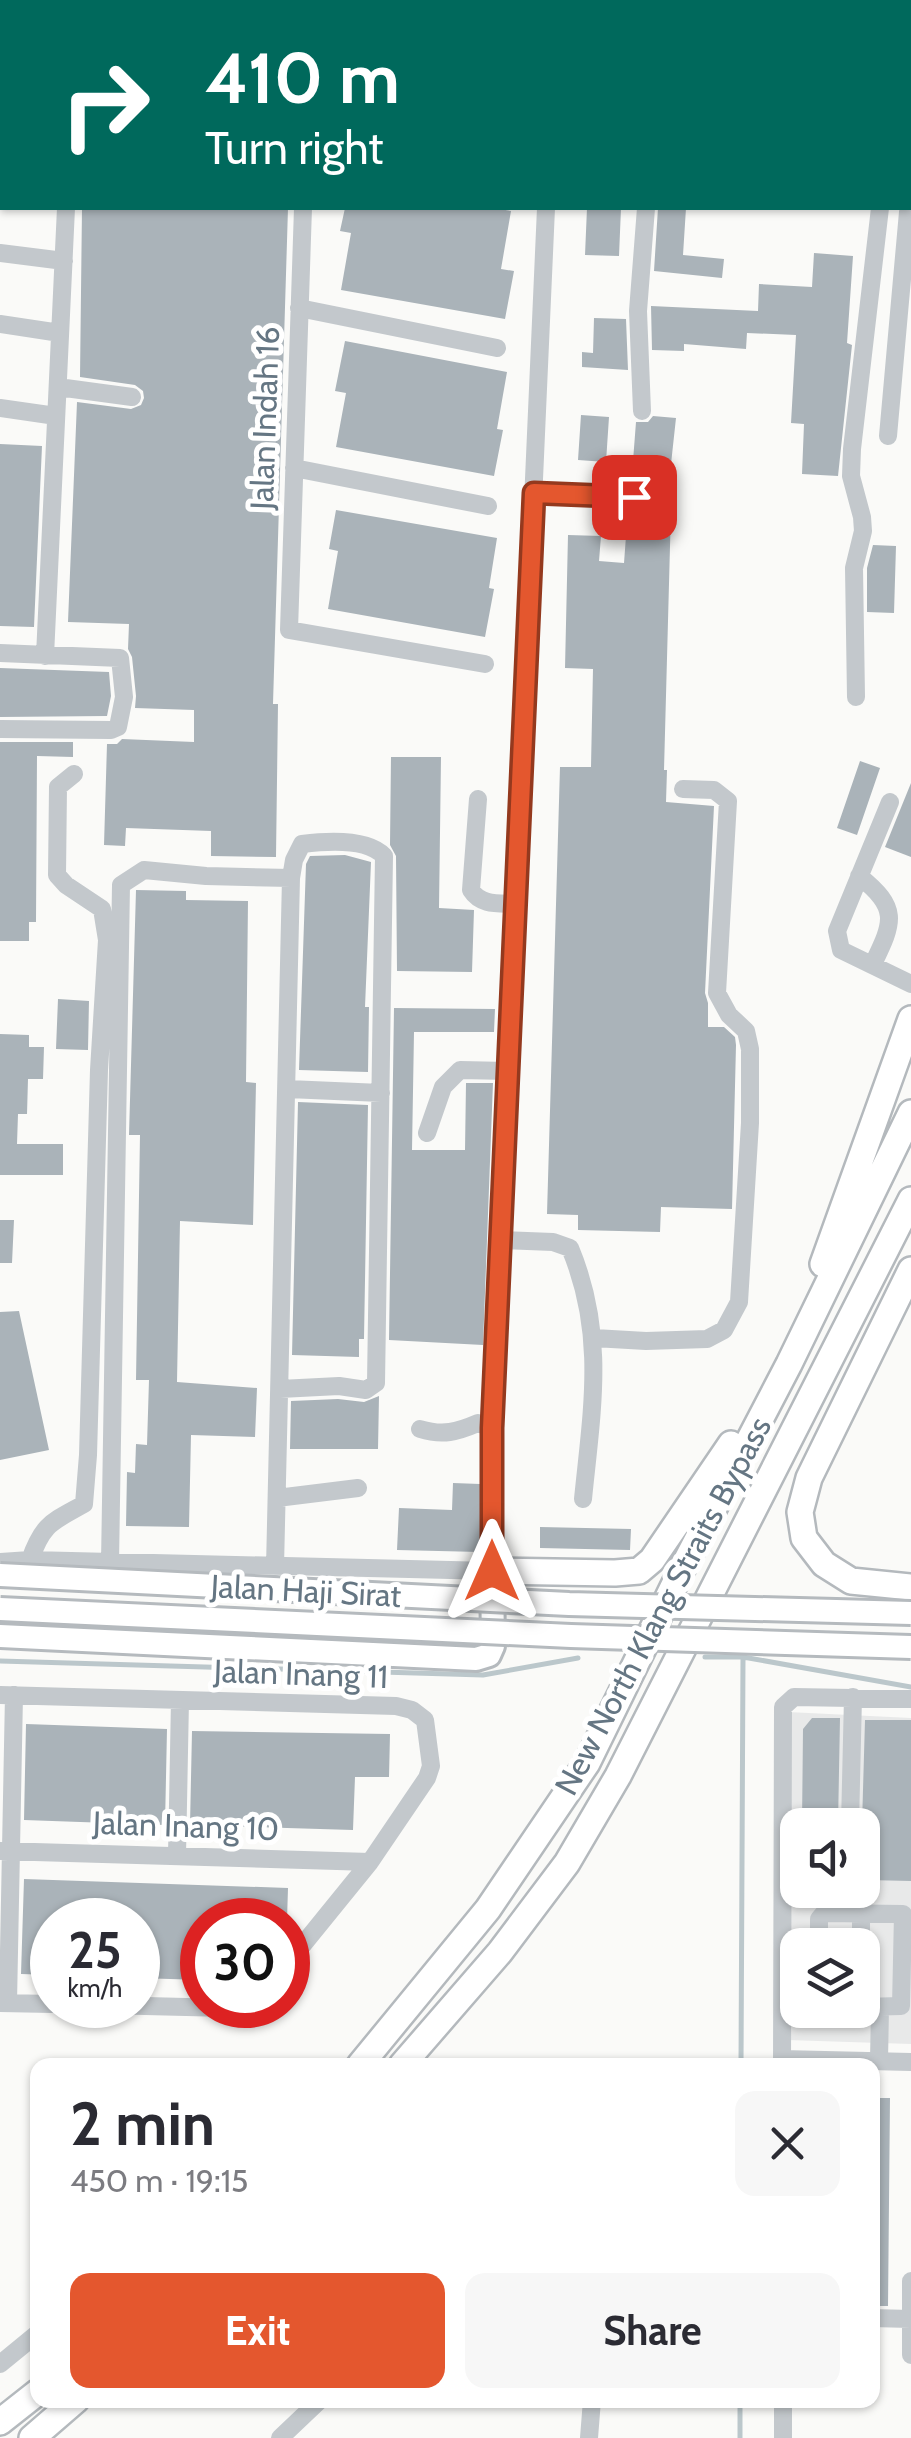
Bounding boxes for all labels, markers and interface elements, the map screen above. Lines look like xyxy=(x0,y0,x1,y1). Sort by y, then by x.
text: 410 m xyxy=(205,35,400,121)
icon: right xyxy=(40,40,170,170)
text: Turn right xyxy=(205,121,384,175)
street label: Jalan Indah 16 xyxy=(242,326,287,511)
pin xyxy=(592,455,677,540)
icon: arrive xyxy=(607,470,662,525)
street label: New North Klang Straits Bypass xyxy=(546,1410,779,1801)
position arrow xyxy=(440,1519,544,1623)
street label: Jalan Haji Sirat xyxy=(209,1566,402,1615)
street label: Jalan Inang 11 xyxy=(212,1651,389,1696)
street label: Jalan Inang 10 xyxy=(91,1803,280,1848)
map controls xyxy=(780,1808,880,2028)
button: sound xyxy=(780,1808,880,1908)
speed limit sign: 30 xyxy=(180,1898,310,2028)
text: 25 xyxy=(68,1920,122,1981)
button: layers xyxy=(780,1928,880,2028)
text: km/h xyxy=(68,1973,122,2003)
text: 2 min xyxy=(70,2087,215,2160)
button: close xyxy=(735,2091,840,2196)
text: 450 m · 19:15 xyxy=(70,2161,248,2200)
button: Exit xyxy=(70,2273,445,2388)
button: Share xyxy=(465,2273,840,2388)

